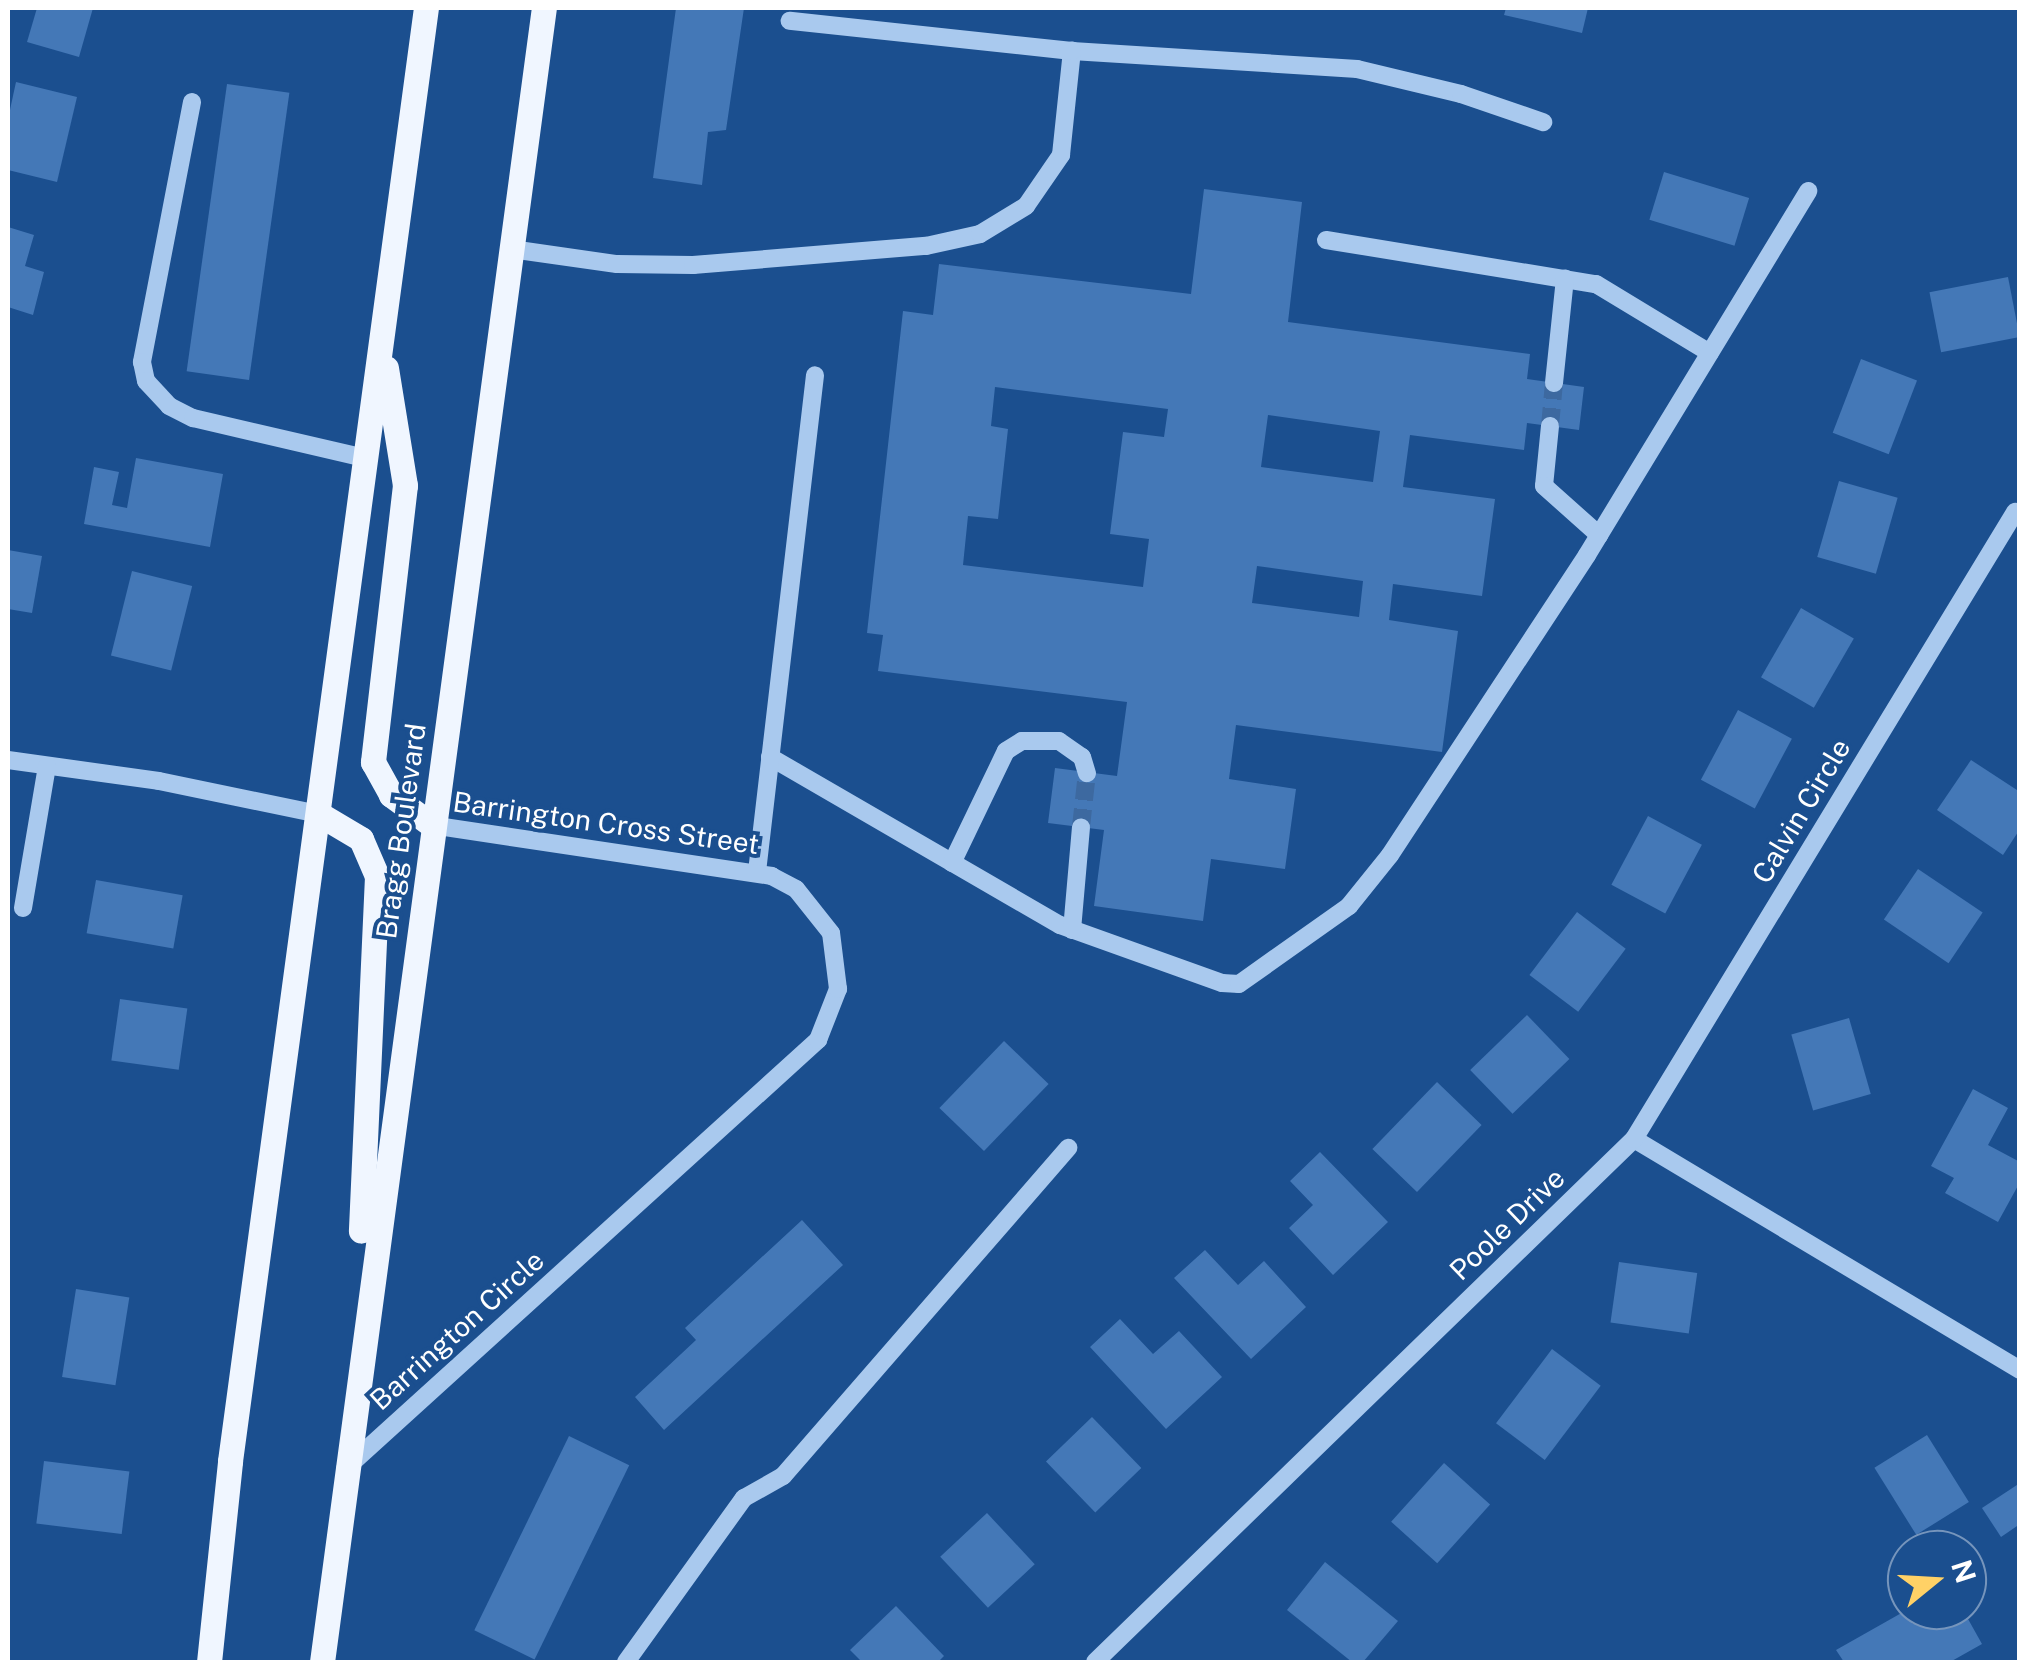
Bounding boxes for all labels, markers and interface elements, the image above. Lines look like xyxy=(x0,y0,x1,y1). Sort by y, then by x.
street label: Bragg Boulevard xyxy=(369,721,433,941)
street label: Calvin Circle xyxy=(1745,733,1857,889)
street label: Barrington Cross Street xyxy=(451,785,761,861)
street label: Poole Drive xyxy=(1443,1161,1571,1287)
street label: Barrington Circle xyxy=(363,1243,551,1417)
north arrow xyxy=(1887,1530,1987,1630)
text: N xyxy=(1945,1556,1983,1587)

